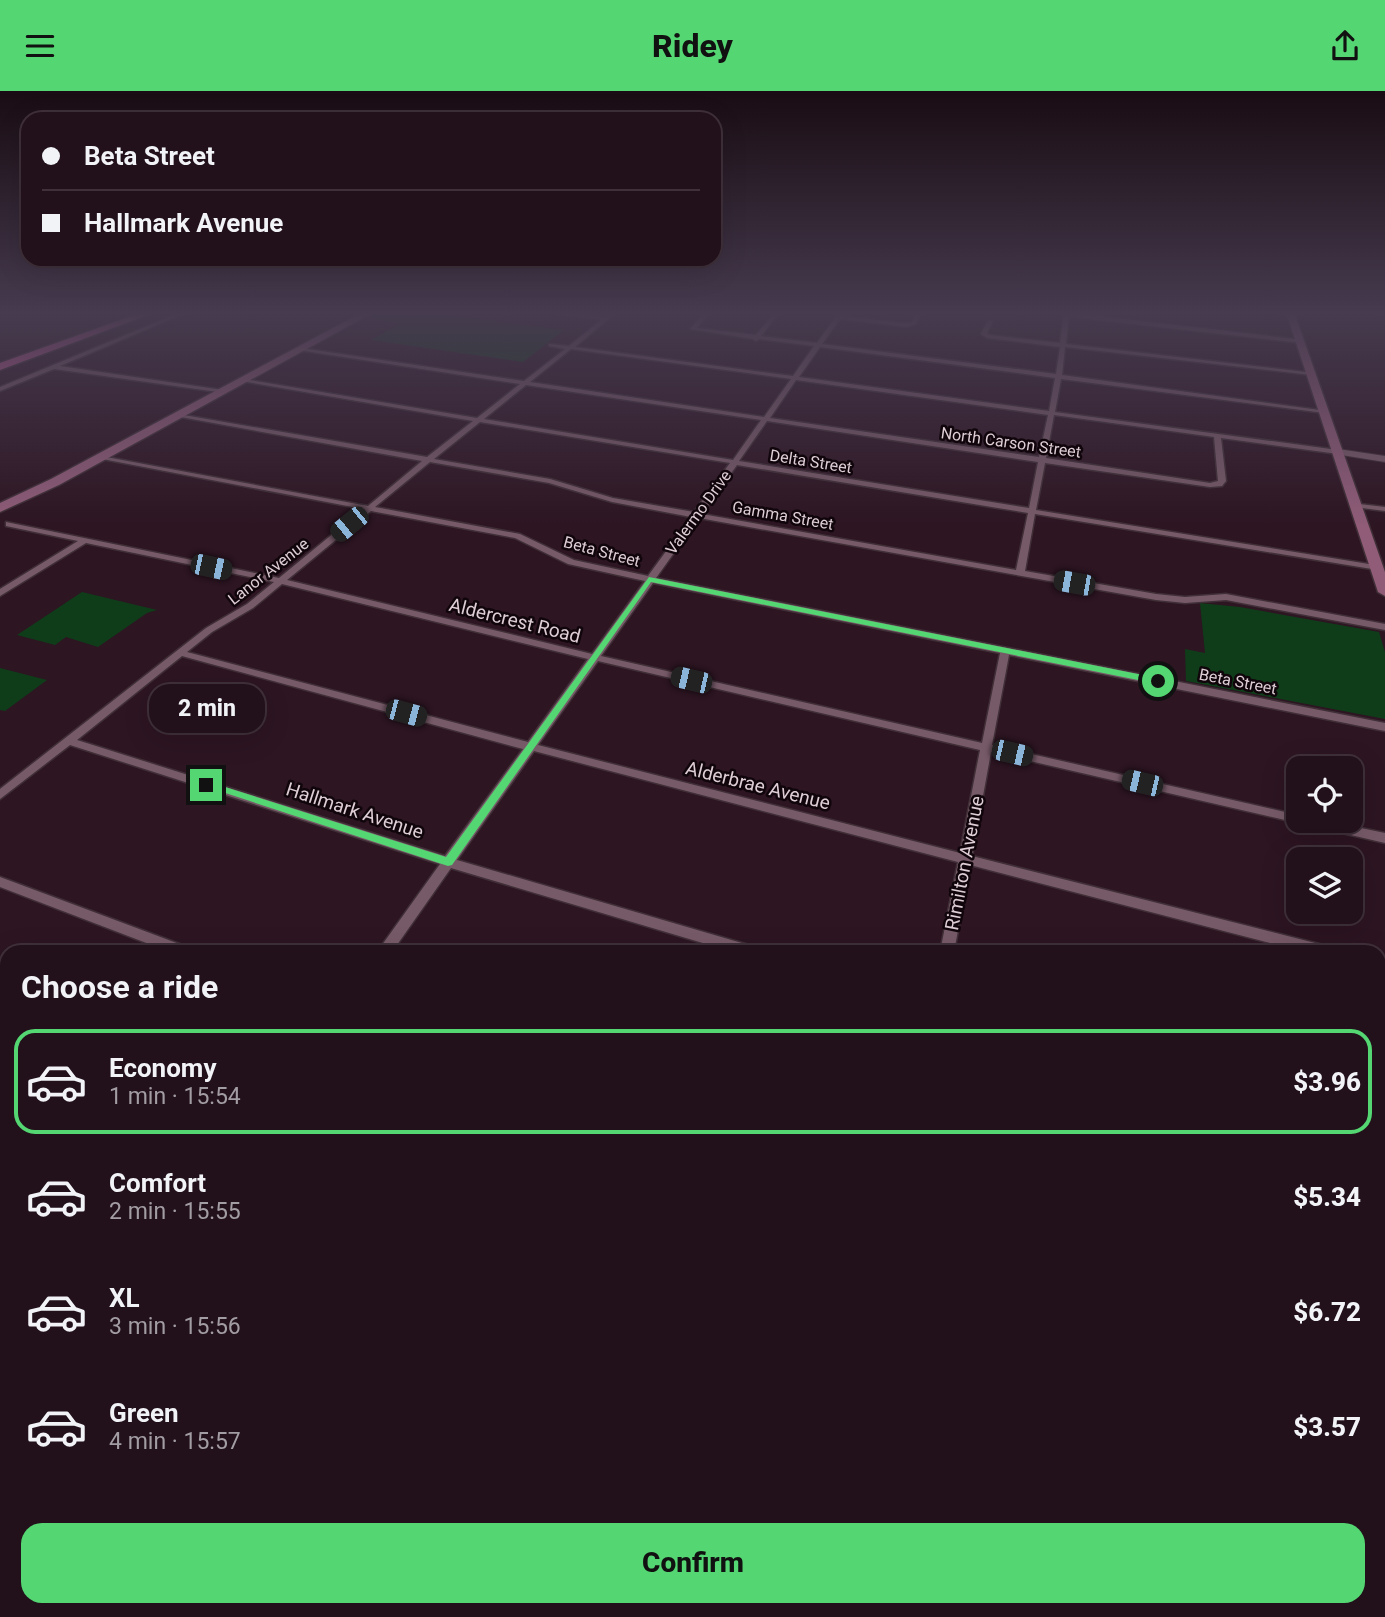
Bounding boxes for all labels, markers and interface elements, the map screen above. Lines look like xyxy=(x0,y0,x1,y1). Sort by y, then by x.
icon: menu xyxy=(21,27,59,65)
text: Ridey xyxy=(652,27,733,65)
icon: share xyxy=(1326,27,1364,65)
text: Beta Street xyxy=(84,141,215,171)
text: Hallmark Avenue xyxy=(84,208,283,238)
street label: North Carson Street xyxy=(940,423,1082,462)
street label: Delta Street xyxy=(768,446,853,477)
street label: Valermo Drive xyxy=(662,466,735,558)
street label: Gamma Street xyxy=(731,497,835,534)
car xyxy=(327,503,372,545)
street label: Beta Street xyxy=(561,532,642,571)
street label: Lanor Avenue xyxy=(224,534,312,609)
car xyxy=(189,552,234,582)
car xyxy=(1052,569,1097,597)
street label: Aldercrest Road xyxy=(447,593,583,648)
car xyxy=(669,665,714,695)
route start xyxy=(1142,665,1174,697)
street label: Beta Street xyxy=(1198,665,1278,698)
callout: 2 min xyxy=(148,683,264,733)
text: 2 min xyxy=(178,695,236,722)
car xyxy=(383,697,430,729)
car xyxy=(990,738,1035,768)
street label: Alderbrae Avenue xyxy=(683,756,833,815)
map controls xyxy=(1286,756,1363,924)
button: locate xyxy=(1286,756,1363,833)
car xyxy=(1120,768,1165,798)
route end xyxy=(190,769,222,801)
street label: Hallmark Avenue xyxy=(283,777,426,844)
street label: Rimilton Avenue xyxy=(940,794,989,932)
button: layers xyxy=(1286,847,1363,924)
text: Choose a ride xyxy=(21,968,218,1006)
icon: car xyxy=(25,1050,88,1113)
text: Economy xyxy=(109,1053,216,1083)
text: $3.96 xyxy=(1293,1067,1361,1097)
text: 1 min · 15:54 xyxy=(109,1083,241,1110)
icon: car xyxy=(25,1165,88,1228)
text: Comfort xyxy=(109,1168,206,1198)
text: $5.34 xyxy=(1293,1182,1361,1212)
text: 2 min · 15:55 xyxy=(109,1198,241,1225)
icon: car xyxy=(25,1280,88,1343)
text: XL xyxy=(109,1283,140,1313)
text: $6.72 xyxy=(1293,1297,1361,1327)
text: 3 min · 15:56 xyxy=(109,1313,241,1340)
icon: car xyxy=(25,1395,88,1458)
text: Green xyxy=(109,1398,179,1428)
text: $3.57 xyxy=(1293,1412,1361,1442)
text: 4 min · 15:57 xyxy=(109,1428,241,1455)
button: Confirm xyxy=(21,1523,1365,1603)

